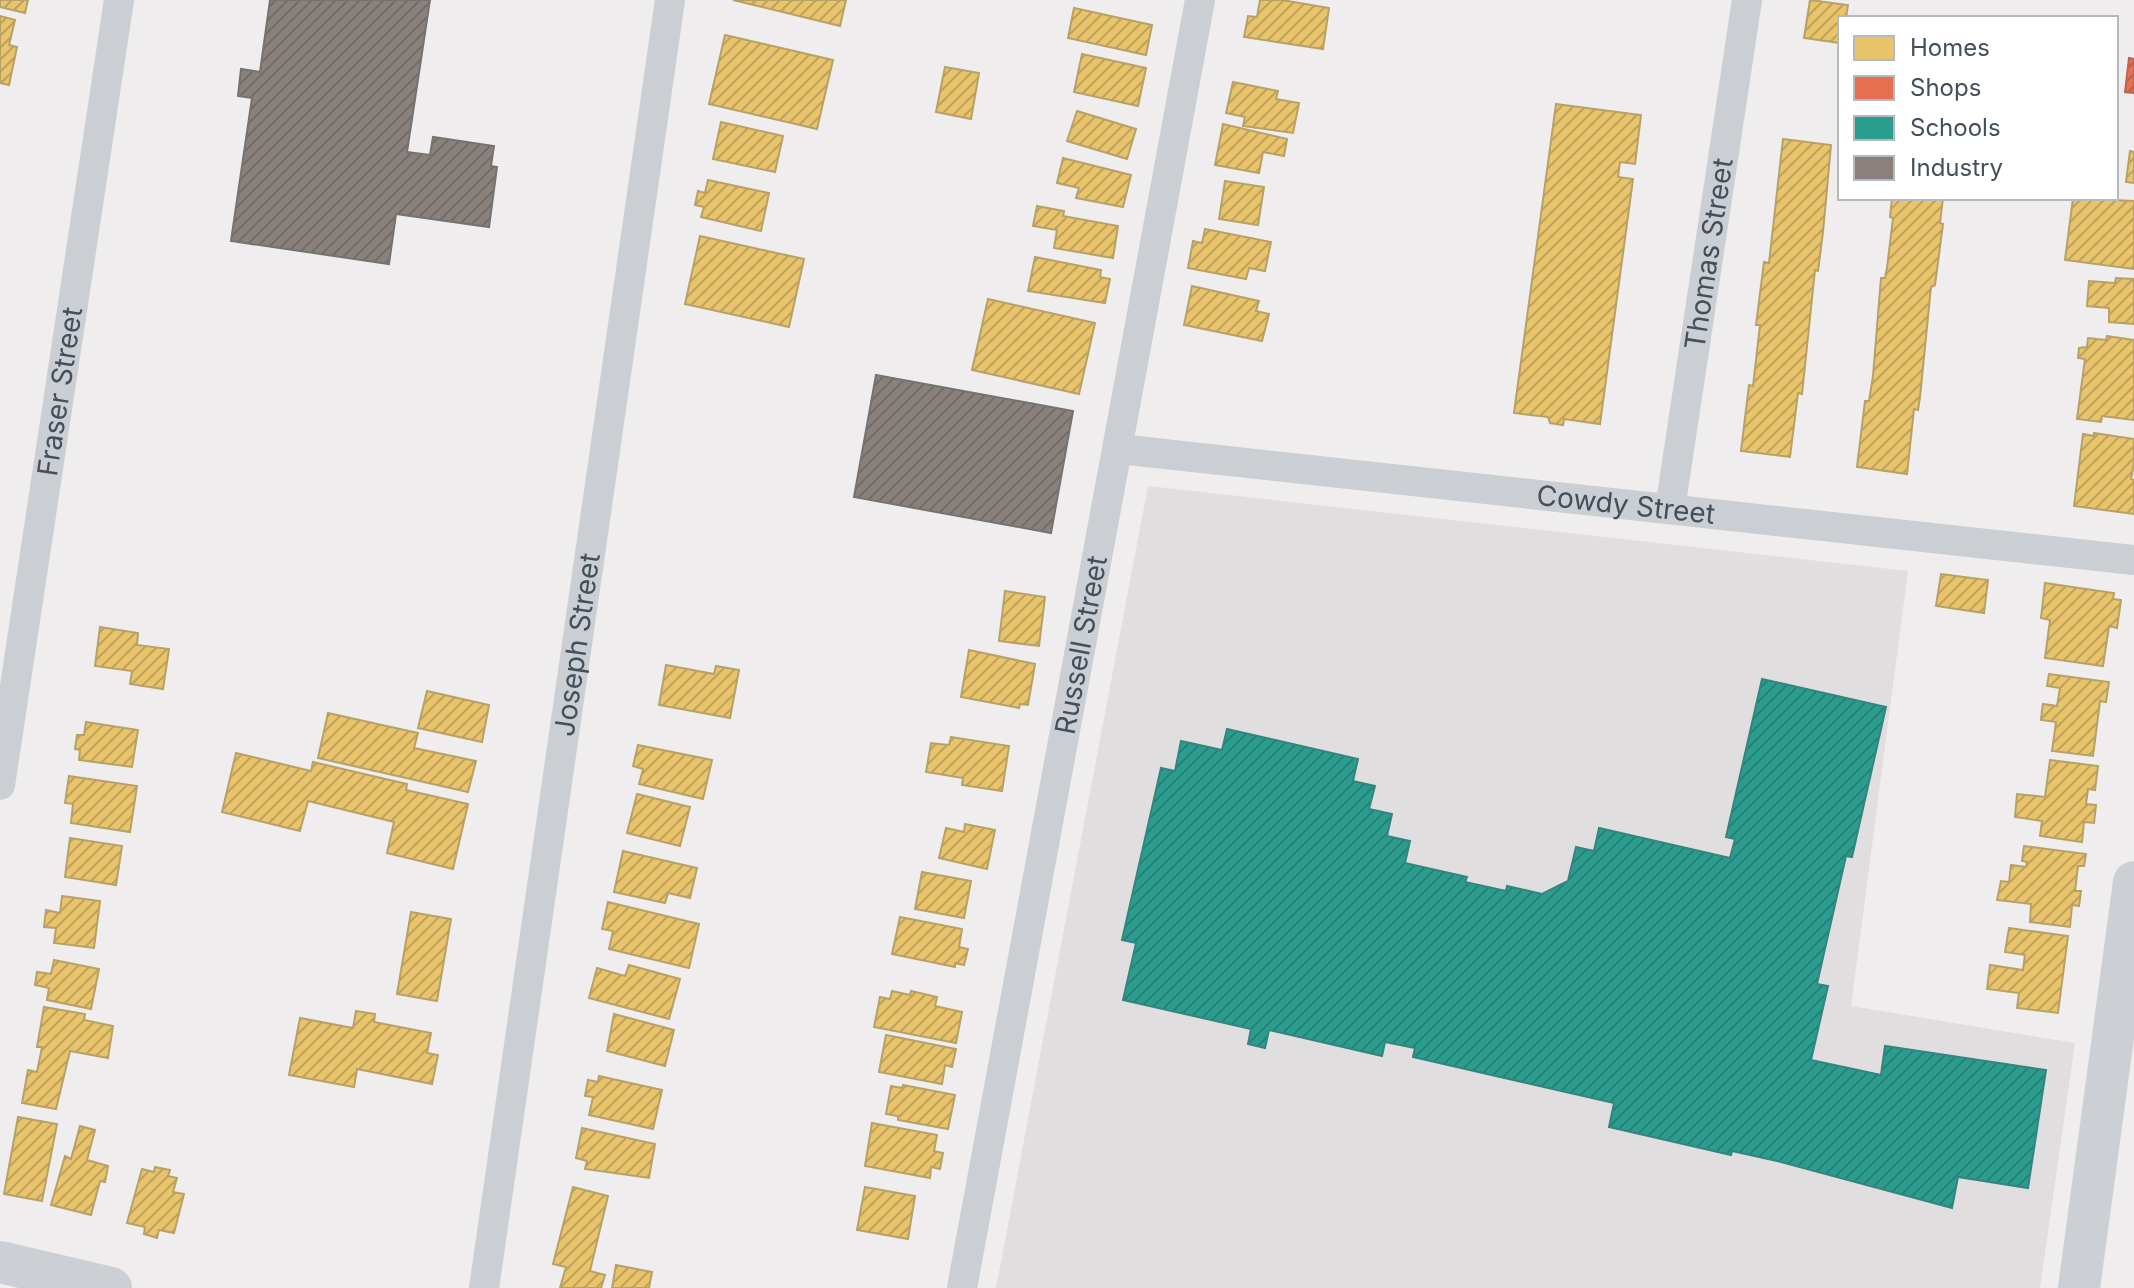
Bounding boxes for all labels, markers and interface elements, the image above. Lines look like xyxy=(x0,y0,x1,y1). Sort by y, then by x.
legend xyxy=(1838,16,2118,200)
text: Homes xyxy=(1910,33,1990,62)
text: Shops xyxy=(1910,73,1981,102)
text: Schools xyxy=(1910,113,2001,142)
text: Industry xyxy=(1910,153,2003,182)
street label: Thomas Street xyxy=(1677,156,1740,352)
street label: Fraser Street xyxy=(30,305,89,478)
street label: Cowdy Street xyxy=(1535,478,1717,531)
street label: Joseph Street xyxy=(547,551,607,738)
street label: Russell Street xyxy=(1048,553,1114,737)

